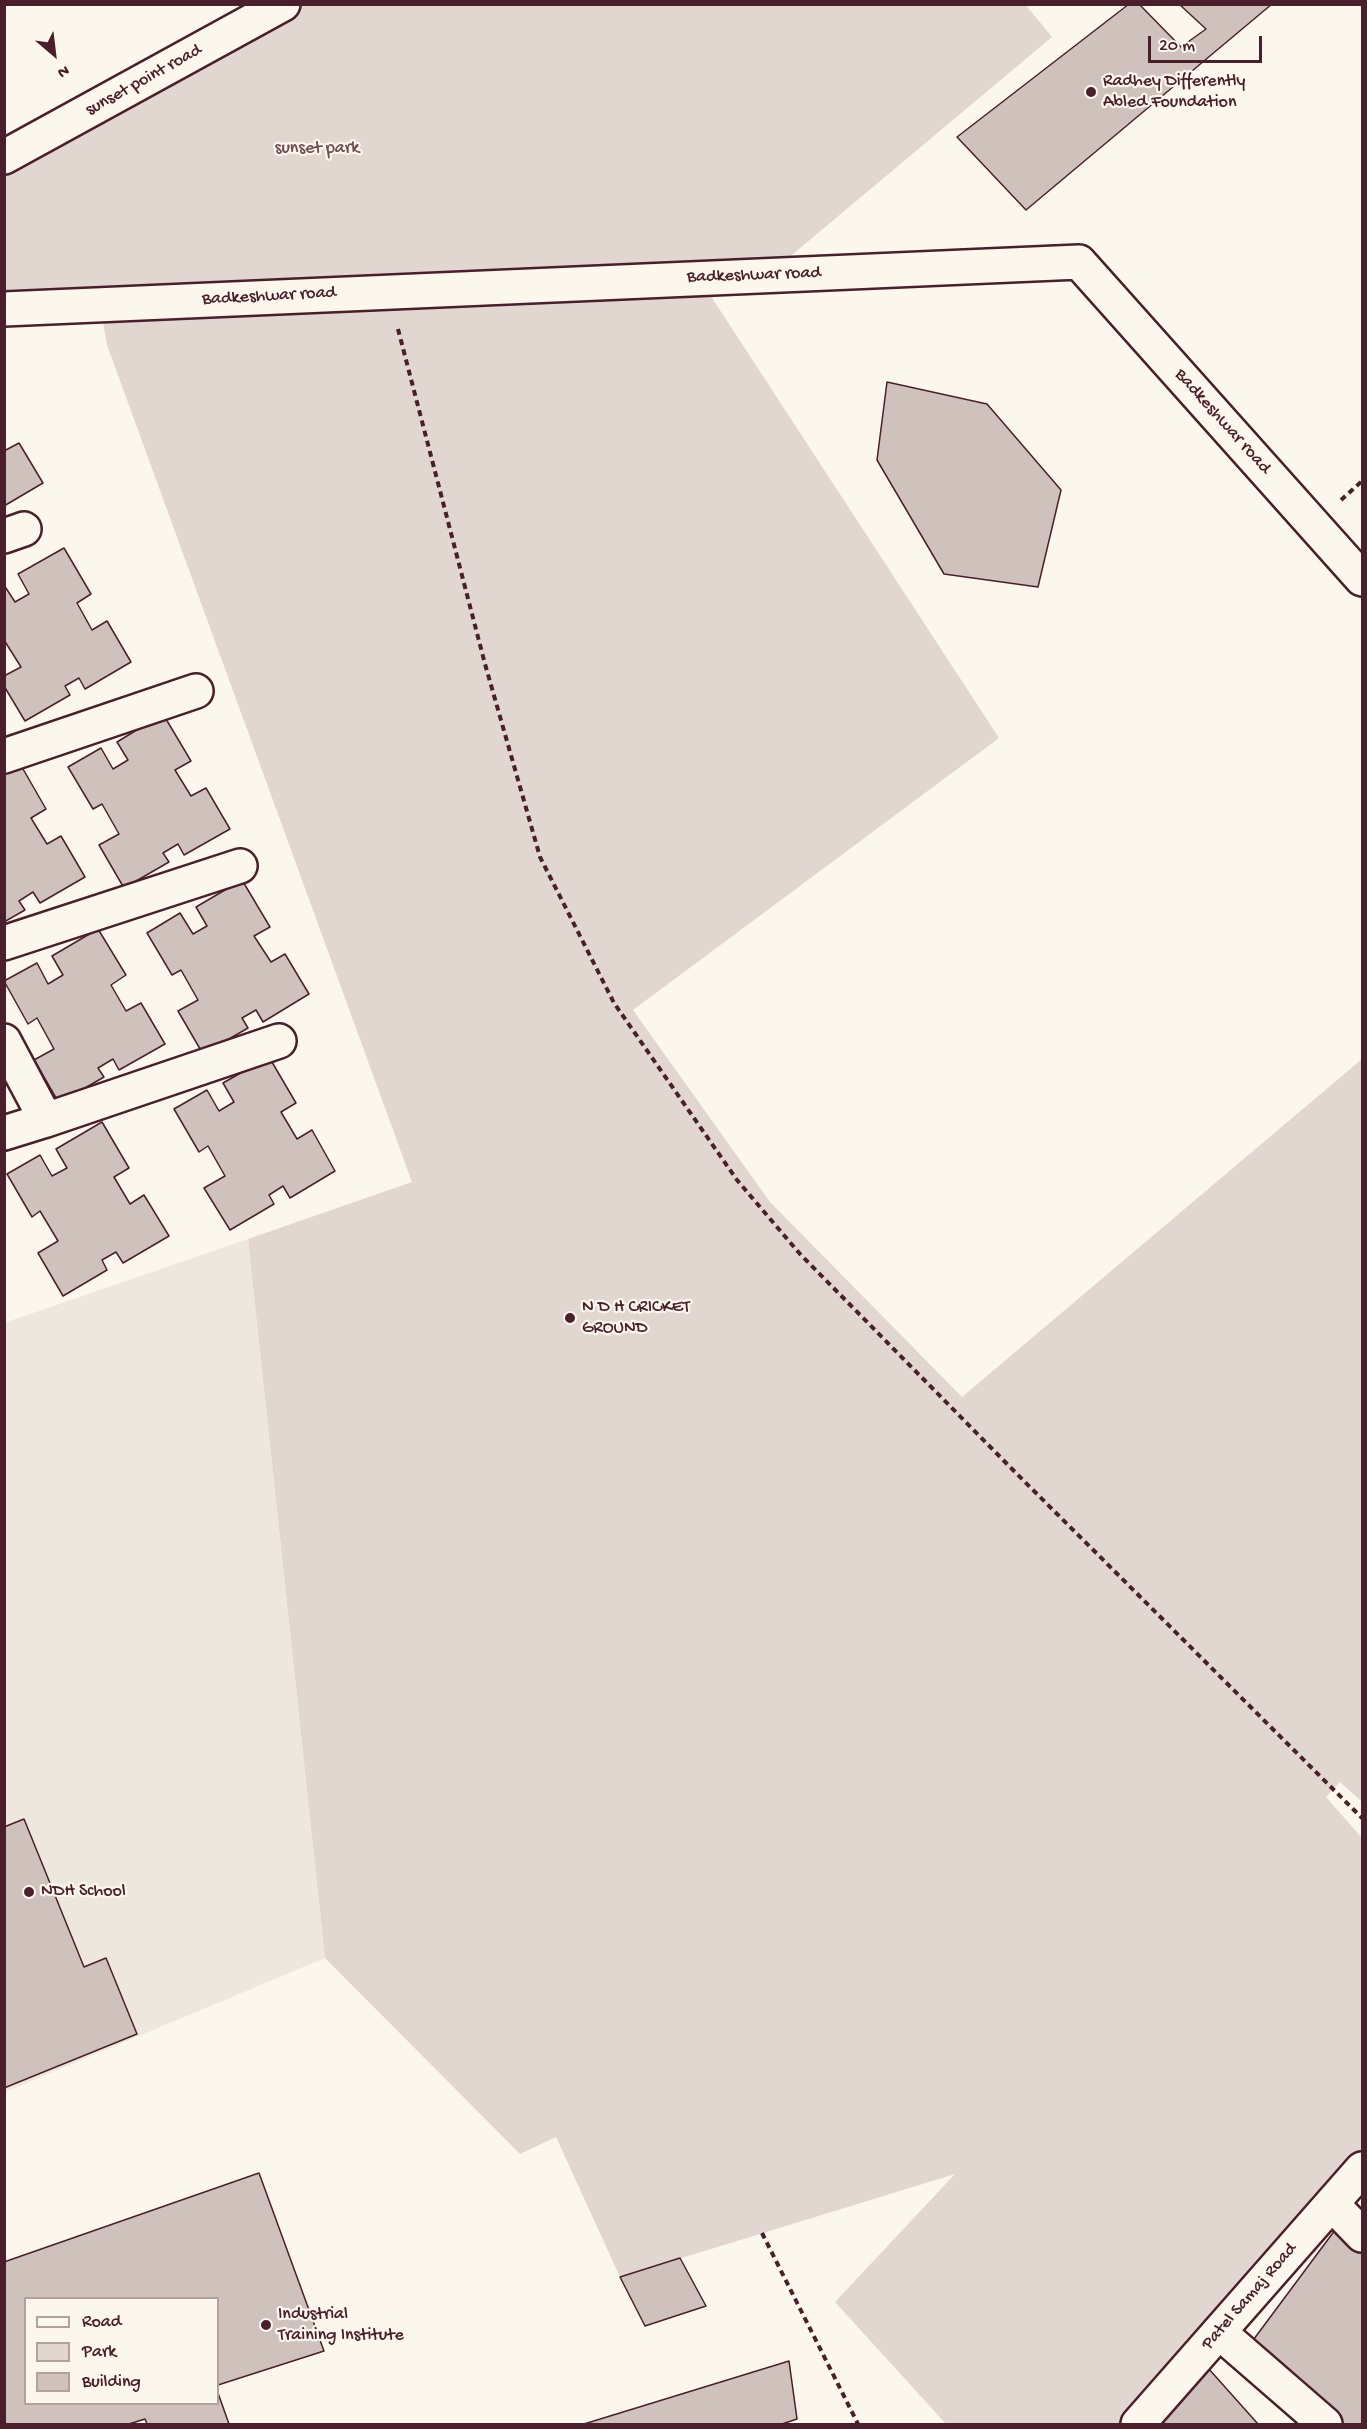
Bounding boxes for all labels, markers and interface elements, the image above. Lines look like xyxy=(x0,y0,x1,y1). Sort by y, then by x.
north arrow xyxy=(24,24,84,84)
scale bar xyxy=(1151,24,1265,62)
text: 20 m xyxy=(1159,36,1195,57)
street label: sunset point road xyxy=(82,40,206,122)
text: N xyxy=(54,59,72,81)
place label: Radhey Differently Abled Foundation xyxy=(1103,71,1245,113)
marker: Radhey Differently Abled Foundation xyxy=(1084,85,1098,99)
park label: sunset park xyxy=(275,138,359,160)
street label: Badkeshwar road xyxy=(687,263,821,289)
street label: Badkeshwar road xyxy=(201,283,337,311)
street label: Badkeshwar road xyxy=(1169,365,1275,479)
place label: N D H CRICKET GROUND xyxy=(582,1297,690,1340)
marker: N D H CRICKET GROUND xyxy=(563,1311,577,1325)
place label: NDH School xyxy=(41,1881,126,1903)
marker: NDH School xyxy=(22,1885,36,1899)
street label: Patel Samaj Road xyxy=(1198,2239,1302,2355)
legend xyxy=(24,2297,219,2405)
place label: Industrial Training Institute xyxy=(278,2304,404,2346)
text: Road xyxy=(82,2312,121,2333)
marker: Industrial Training Institute xyxy=(259,2318,273,2332)
text: Park xyxy=(82,2342,116,2363)
text: Building xyxy=(82,2372,141,2393)

